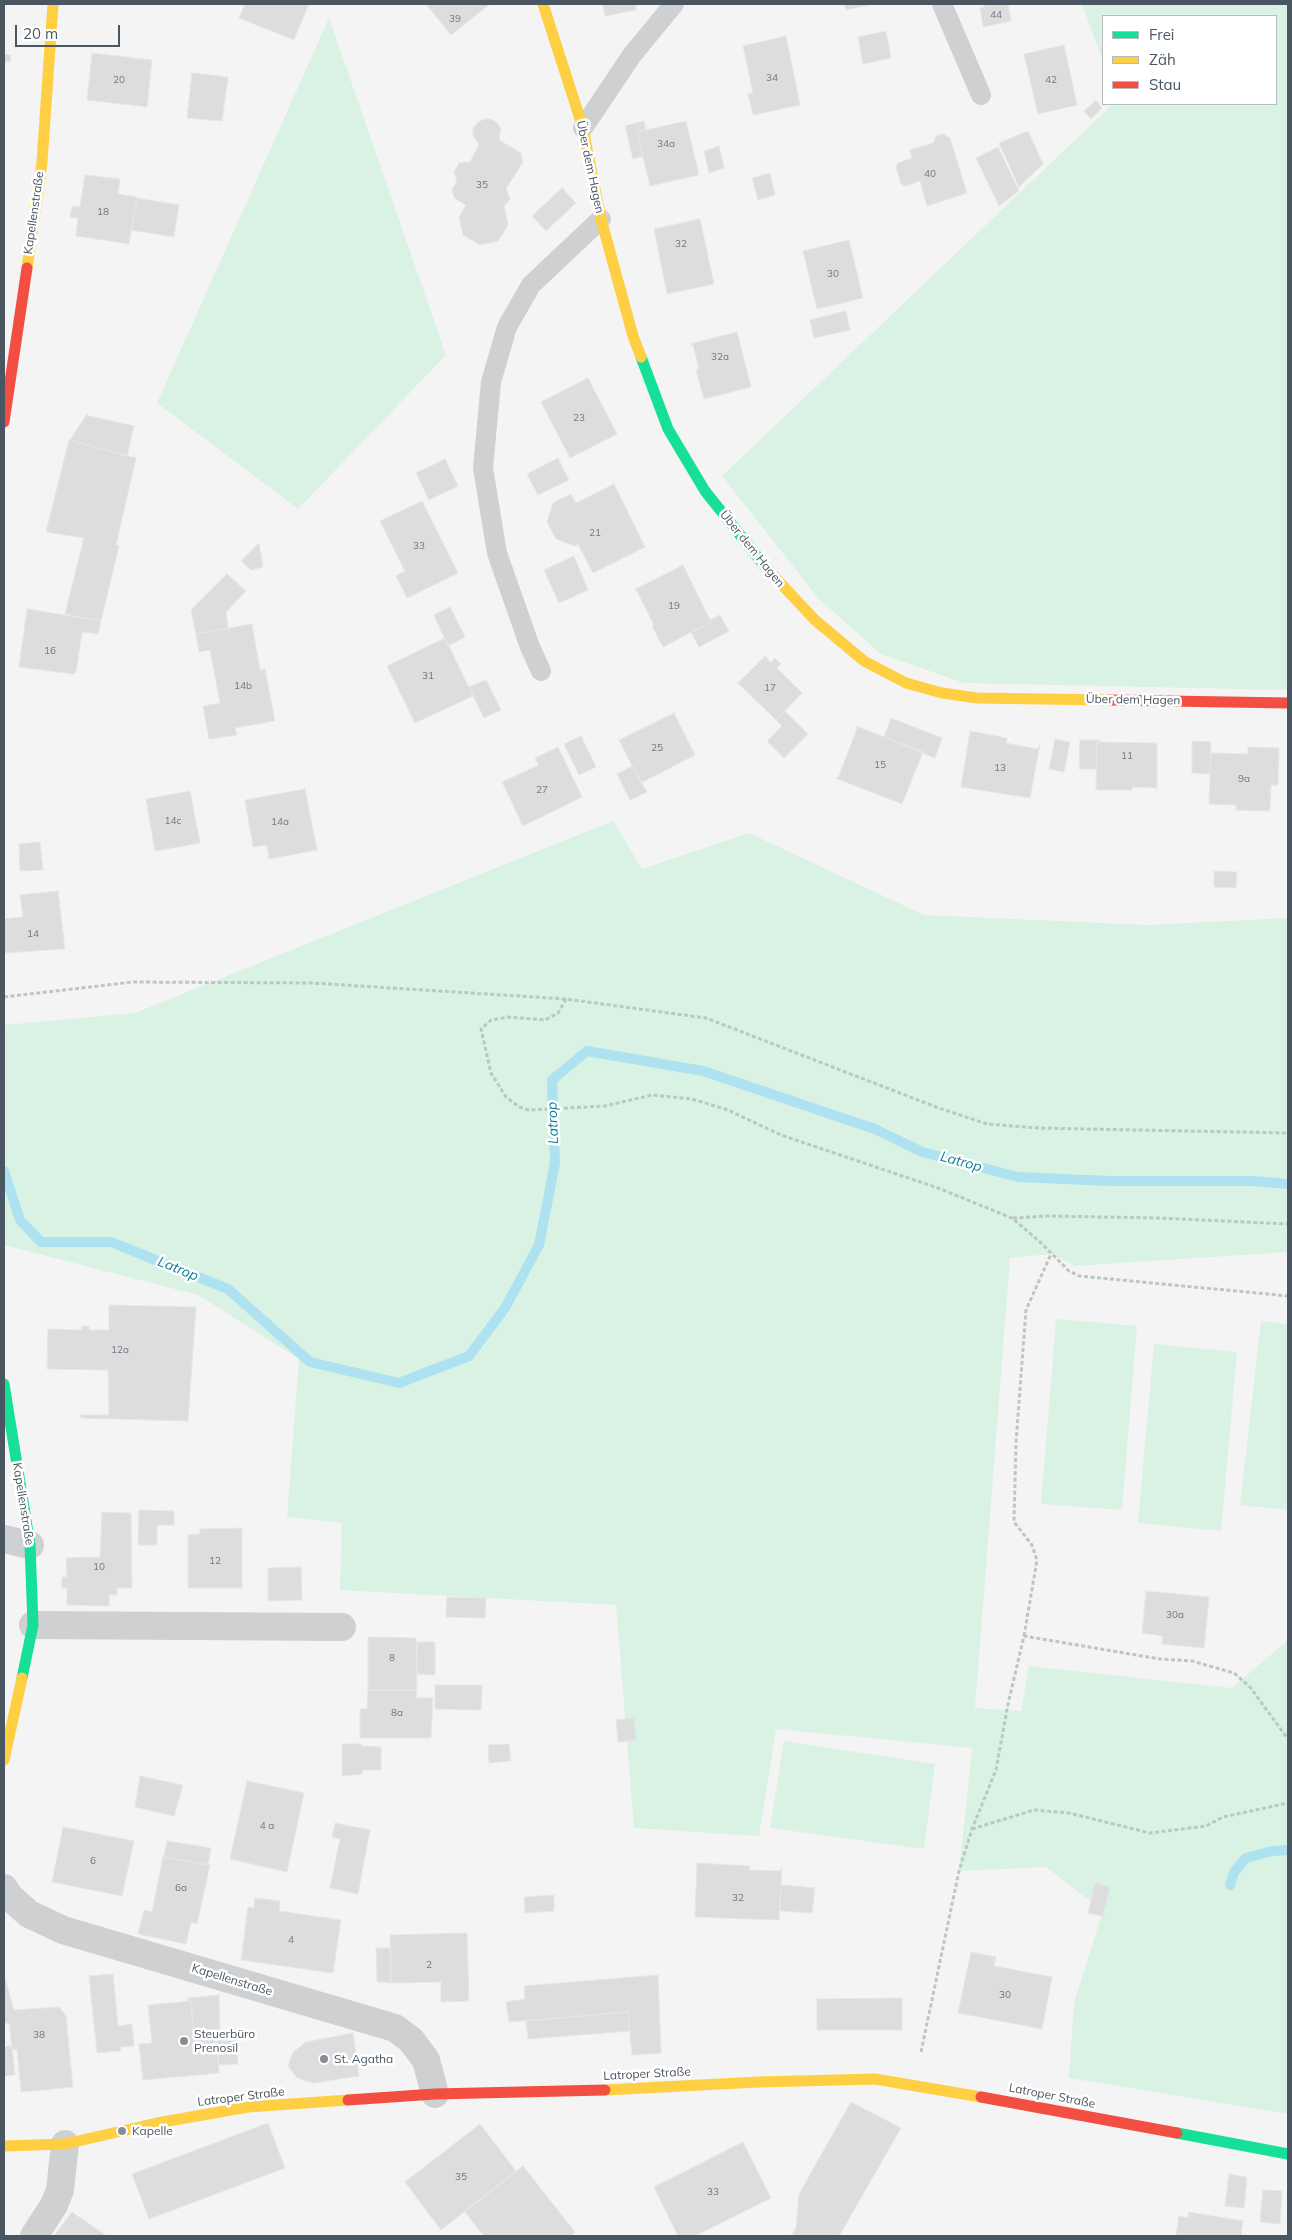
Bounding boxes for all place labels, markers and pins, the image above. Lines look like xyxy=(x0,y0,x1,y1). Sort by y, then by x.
place label: Steuerbüro Prenosil xyxy=(194,2027,255,2055)
marker: Steuerbüro Prenosil xyxy=(178,2035,190,2047)
place label: St. Agatha xyxy=(334,2052,393,2066)
marker: St. Agatha xyxy=(318,2053,330,2065)
place label: Kapelle xyxy=(132,2124,173,2138)
marker: Kapelle xyxy=(116,2125,128,2137)

